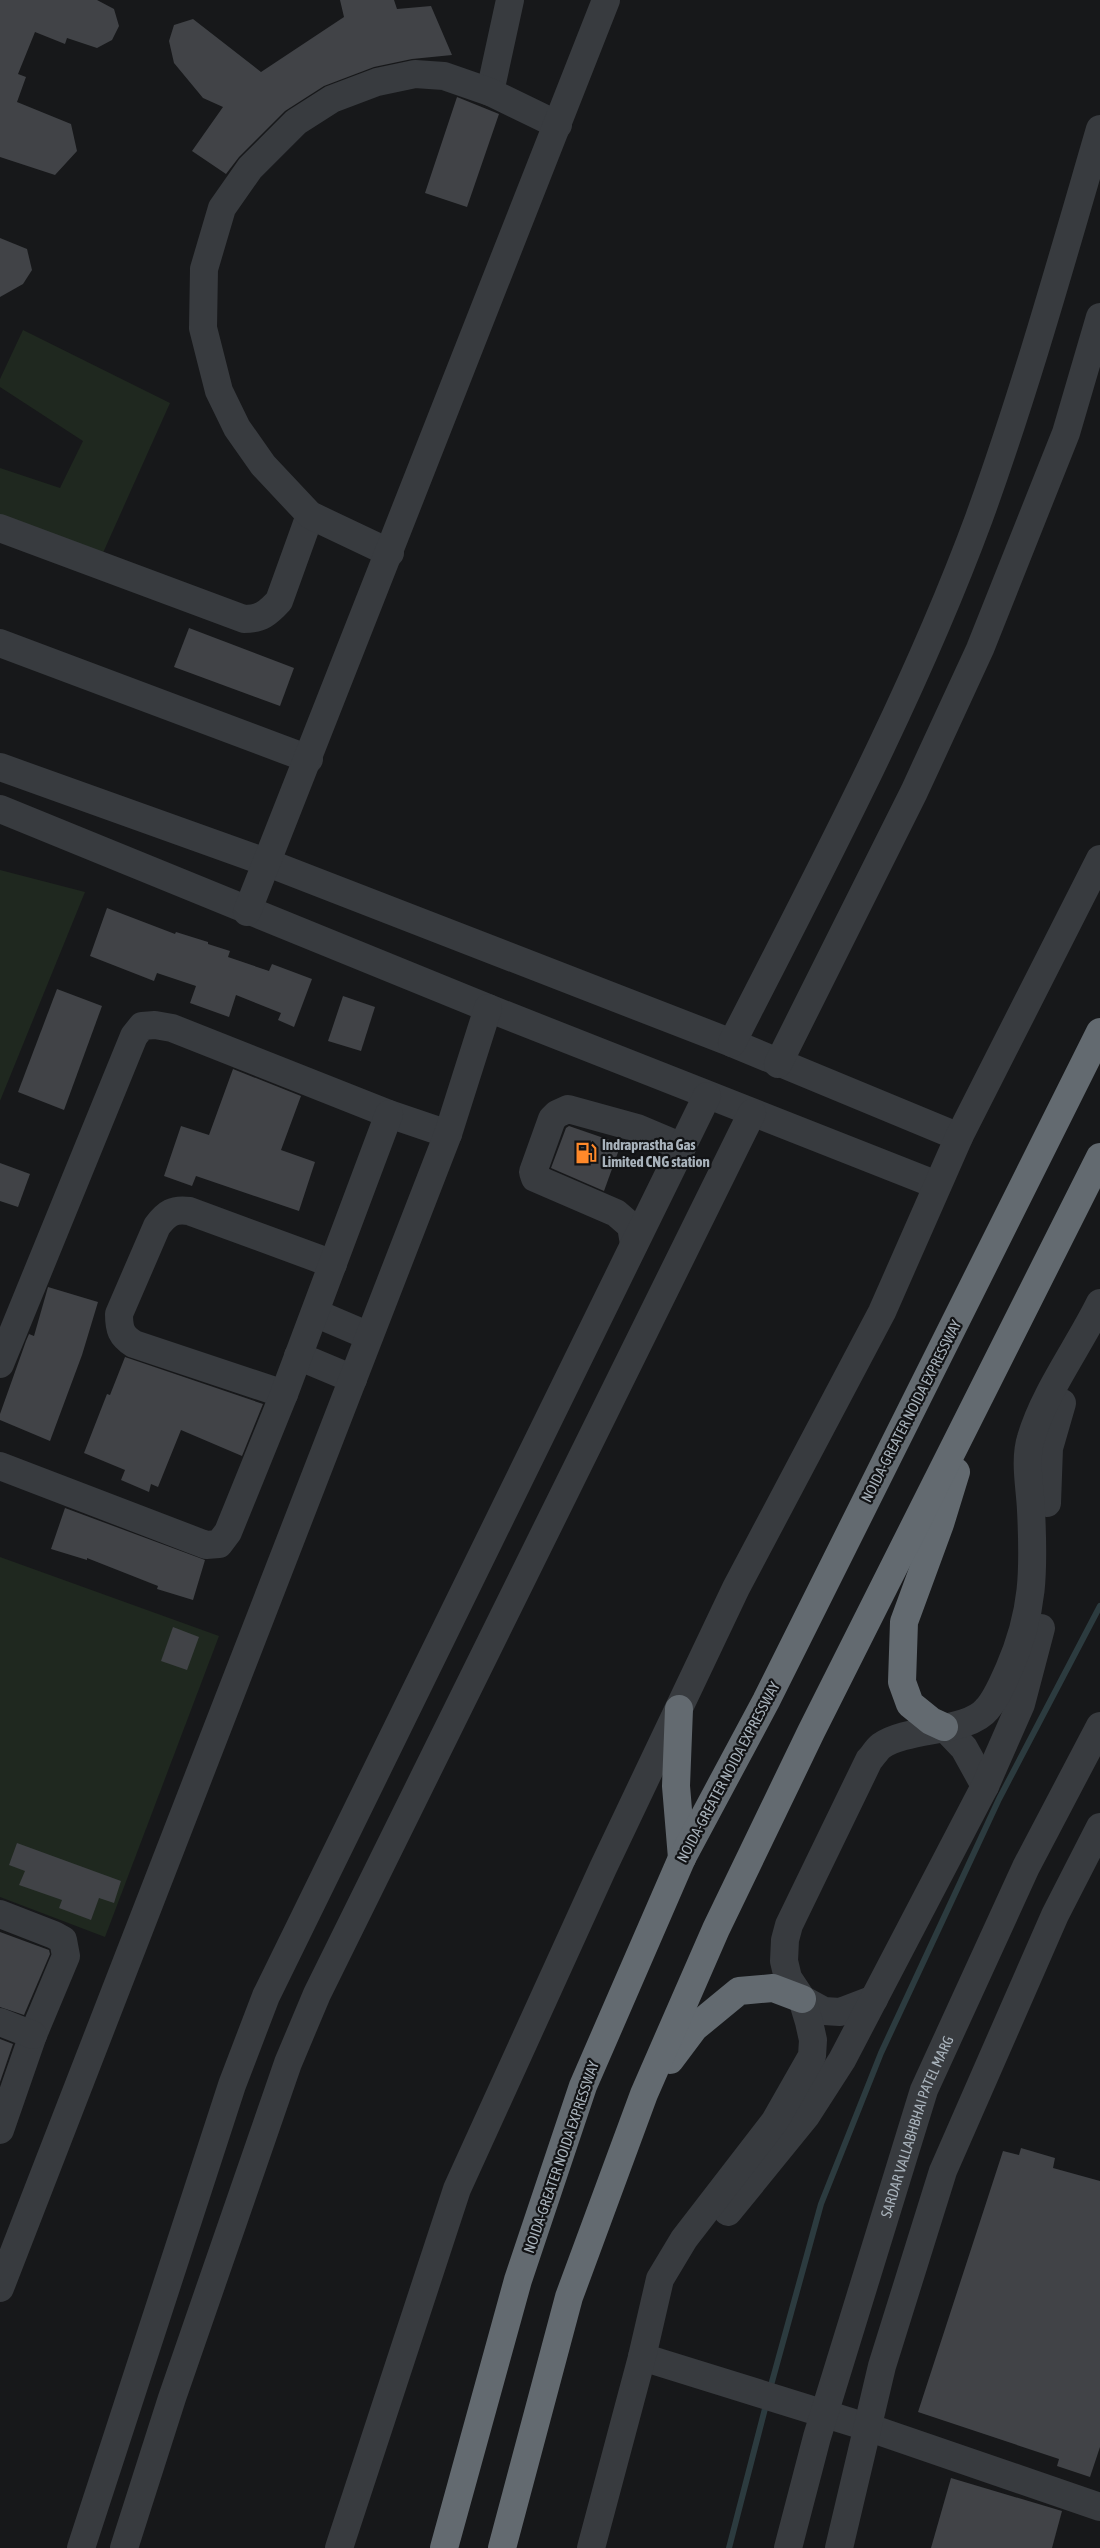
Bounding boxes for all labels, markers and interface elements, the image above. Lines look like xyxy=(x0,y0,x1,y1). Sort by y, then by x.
place label: Indraprastha Gas Limited CNG station xyxy=(602,1136,710,1170)
fuel station icon: Indraprastha Gas Limited CNG station xyxy=(573,1140,599,1166)
street label: NOIDA-GREATER NOIDA EXPRESSWAY xyxy=(858,1317,965,1505)
street label: NOIDA-GREATER NOIDA EXPRESSWAY xyxy=(673,1678,783,1865)
street label: SARDAR VALLABHBHAI PATEL MARG xyxy=(877,2033,956,2219)
street label: NOIDA-GREATER NOIDA EXPRESSWAY xyxy=(520,2058,602,2255)

